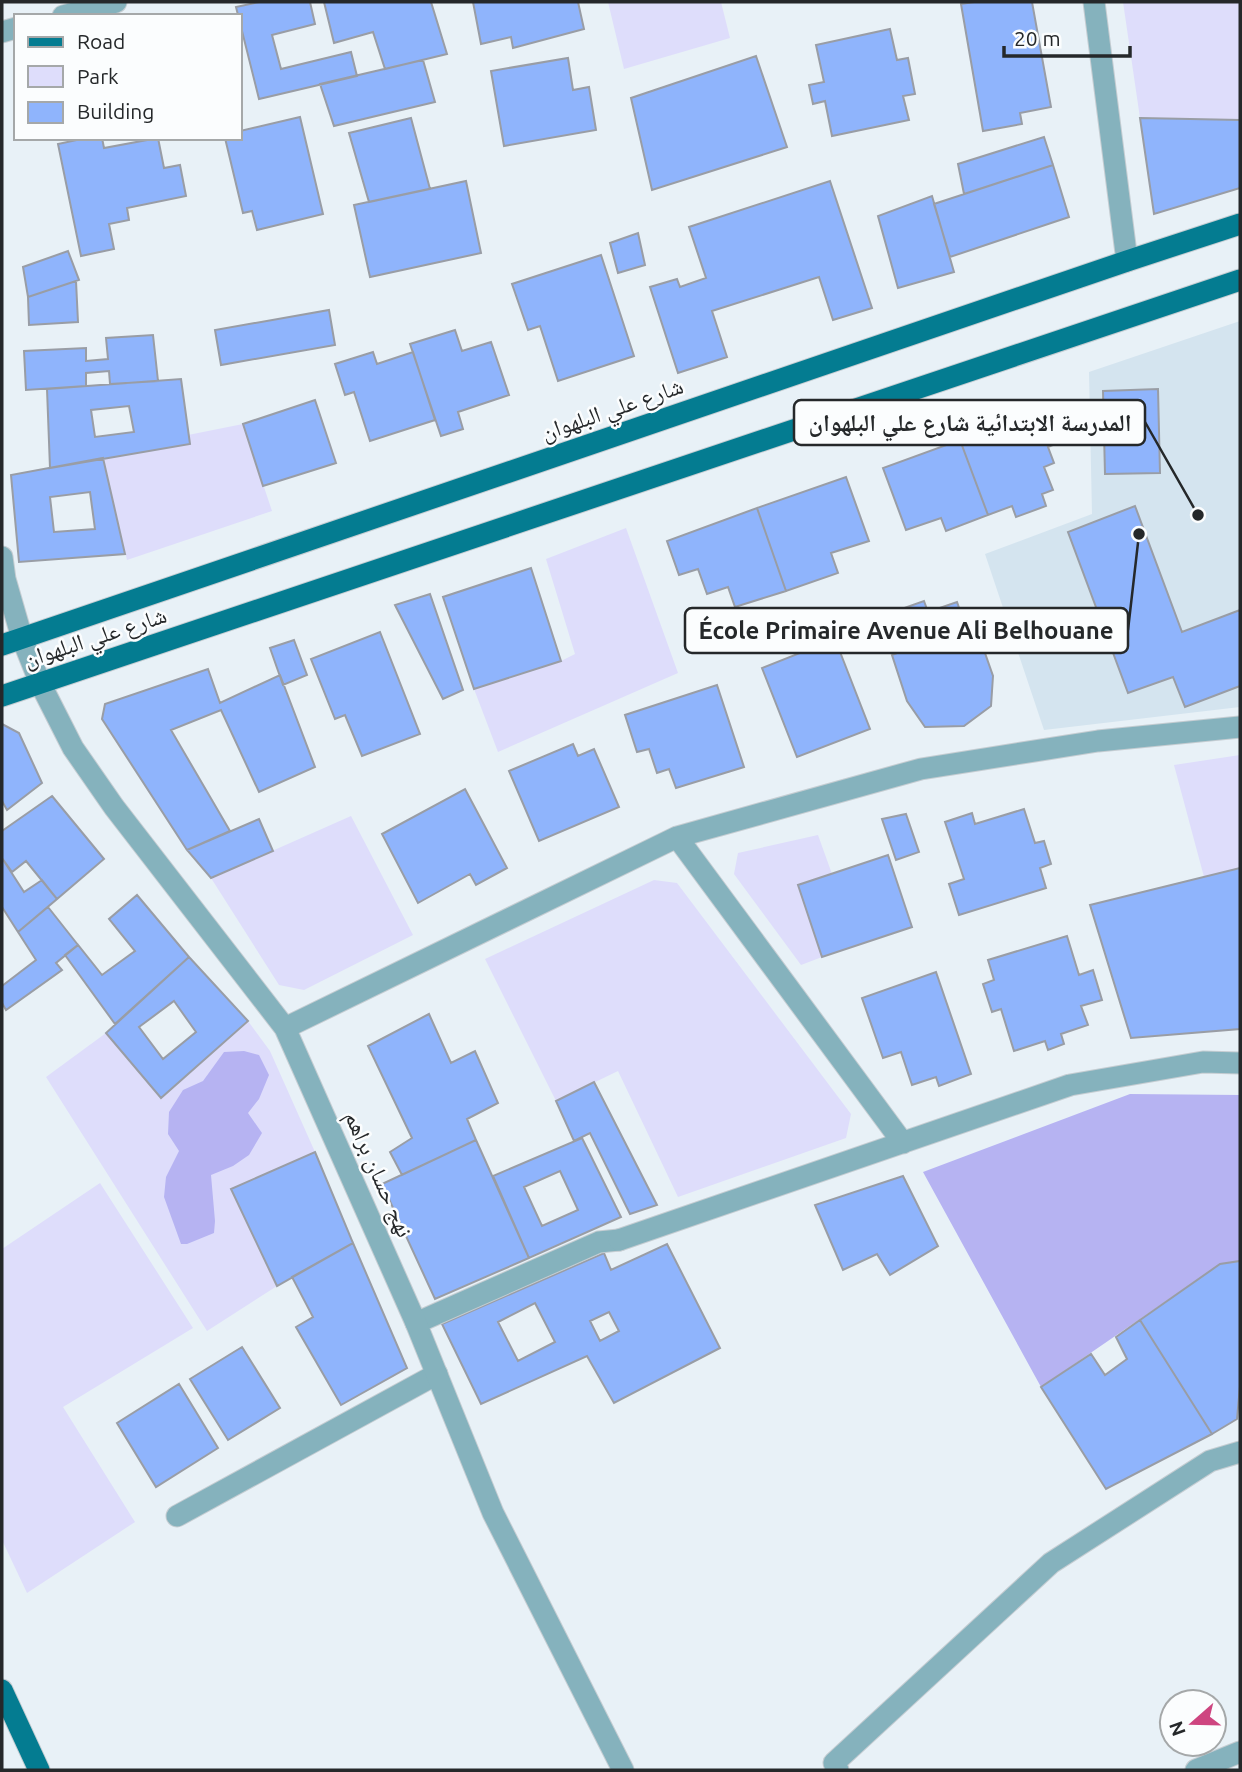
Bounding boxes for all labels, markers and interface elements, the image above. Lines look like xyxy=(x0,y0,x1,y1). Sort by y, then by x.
legend xyxy=(14,14,242,140)
scale bar xyxy=(1004,14,1130,58)
text: 20 m xyxy=(1014,26,1061,50)
text: Road xyxy=(77,29,125,53)
text: Park xyxy=(77,64,119,88)
text: Building xyxy=(77,99,154,123)
street label: شارع علي البلهوان xyxy=(538,373,688,451)
callout: المدرسة الابتدائية شارع علي البلهوان xyxy=(794,400,1145,445)
text: المدرسة الابتدائية شارع علي البلهوان xyxy=(809,409,1131,442)
street label: شارع علي البلهوان xyxy=(20,602,171,678)
callout: École Primaire Avenue Ali Belhouane xyxy=(685,608,1128,653)
text: École Primaire Avenue Ali Belhouane xyxy=(698,615,1114,644)
street label: نهج حسان براهم xyxy=(337,1107,418,1242)
north arrow xyxy=(1158,1688,1228,1758)
text: N xyxy=(1164,1718,1190,1739)

